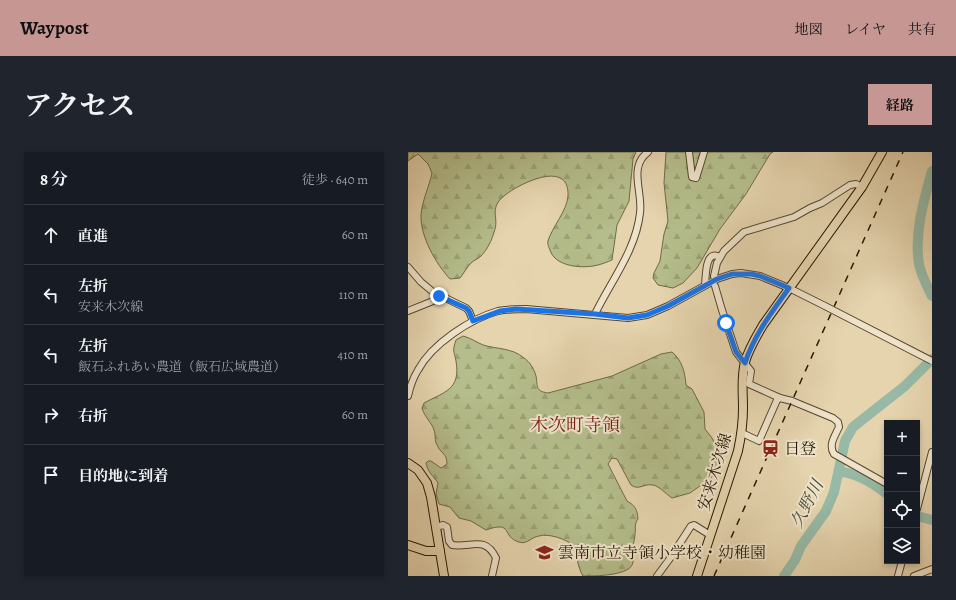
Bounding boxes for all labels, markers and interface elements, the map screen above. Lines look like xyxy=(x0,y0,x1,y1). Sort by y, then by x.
text: Waypost xyxy=(20,15,89,41)
text: 地図 xyxy=(795,20,823,39)
text: レイヤ xyxy=(845,20,886,39)
text: 共有 xyxy=(908,20,936,39)
button: 経路 xyxy=(868,84,932,125)
text: アクセス xyxy=(24,87,135,125)
text: 8 分 xyxy=(40,168,68,191)
text: 徒歩 · 640 m xyxy=(302,171,368,188)
icon: ahead xyxy=(40,224,62,246)
text: 直進 xyxy=(78,226,108,246)
text: 60 m xyxy=(342,226,368,243)
text: 左折 xyxy=(78,276,108,296)
icon: left xyxy=(40,284,62,306)
text: 110 m xyxy=(339,286,368,303)
route end xyxy=(430,287,448,305)
text: 安来木次線 xyxy=(78,298,143,315)
route start xyxy=(717,314,735,332)
text: 左折 xyxy=(78,336,108,356)
icon: left xyxy=(40,344,62,366)
text: 410 m xyxy=(337,346,368,363)
text: 飯石ふれあい農道（飯石広域農道） xyxy=(78,358,286,375)
icon: right xyxy=(40,404,62,426)
text: 右折 xyxy=(78,406,108,426)
text: 60 m xyxy=(342,406,368,423)
district label: 木次町寺領 xyxy=(530,413,620,437)
map controls xyxy=(884,420,920,564)
button: + xyxy=(884,420,920,456)
street label: 安来木次線 xyxy=(693,431,737,513)
place label: 日登 xyxy=(784,438,816,460)
station icon: 日登 xyxy=(761,439,781,459)
button: − xyxy=(884,456,920,492)
icon: arrive xyxy=(40,464,62,486)
text: 目的地に到着 xyxy=(78,466,168,486)
water label: 久野川 xyxy=(785,474,830,532)
button: locate xyxy=(884,492,920,528)
button: layers xyxy=(884,528,920,564)
place label: 雲南市立寺領小学校・幼稚園 xyxy=(558,542,766,564)
school or university icon: 雲南市立寺領小学校・幼稚園 xyxy=(535,543,555,563)

